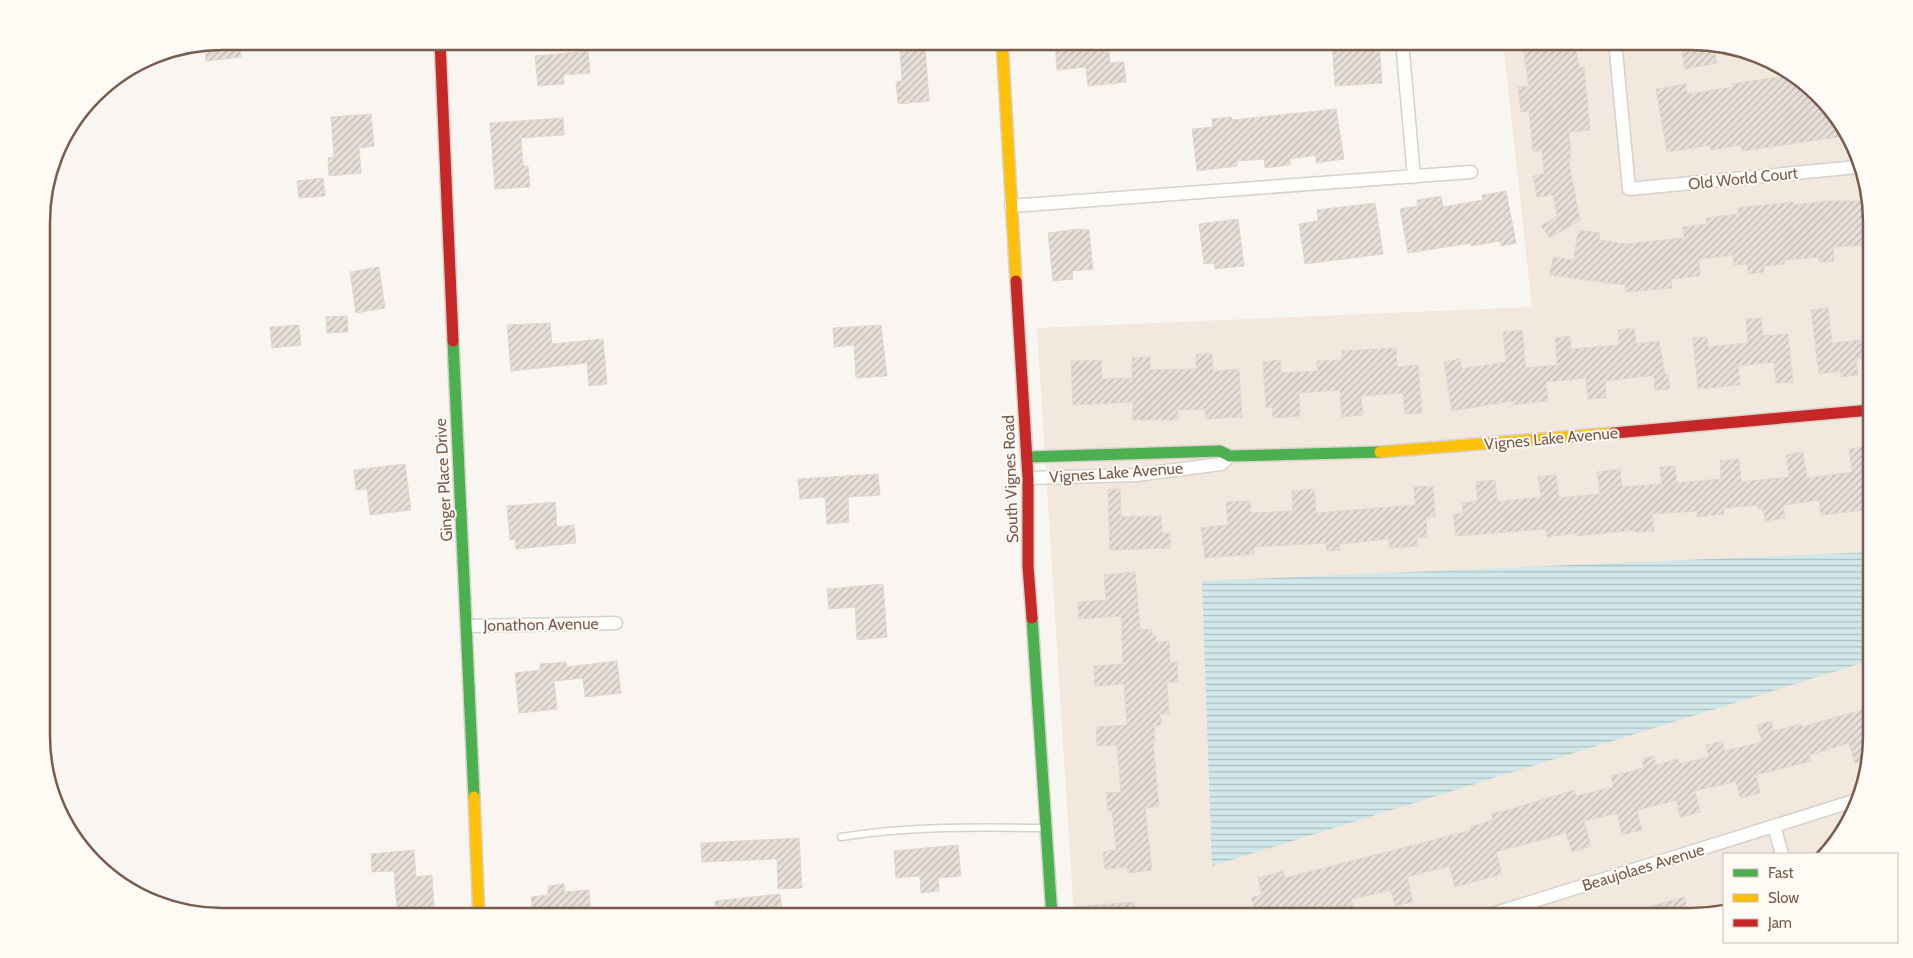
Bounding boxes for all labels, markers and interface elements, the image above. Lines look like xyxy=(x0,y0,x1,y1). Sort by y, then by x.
street label: Old World Court xyxy=(1687,163,1799,194)
street label: South Vignes Road xyxy=(999,415,1022,543)
street label: Ginger Place Drive xyxy=(431,418,456,542)
street label: Vignes Lake Avenue xyxy=(1483,423,1619,454)
street label: Vignes Lake Avenue xyxy=(1048,458,1184,487)
street label: Jonathon Avenue xyxy=(482,614,599,635)
street label: Beaujolaes Avenue xyxy=(1580,840,1706,895)
legend xyxy=(1723,853,1898,943)
text: Fast xyxy=(1768,864,1793,882)
text: Slow xyxy=(1768,889,1799,907)
text: Jam xyxy=(1767,914,1792,932)

